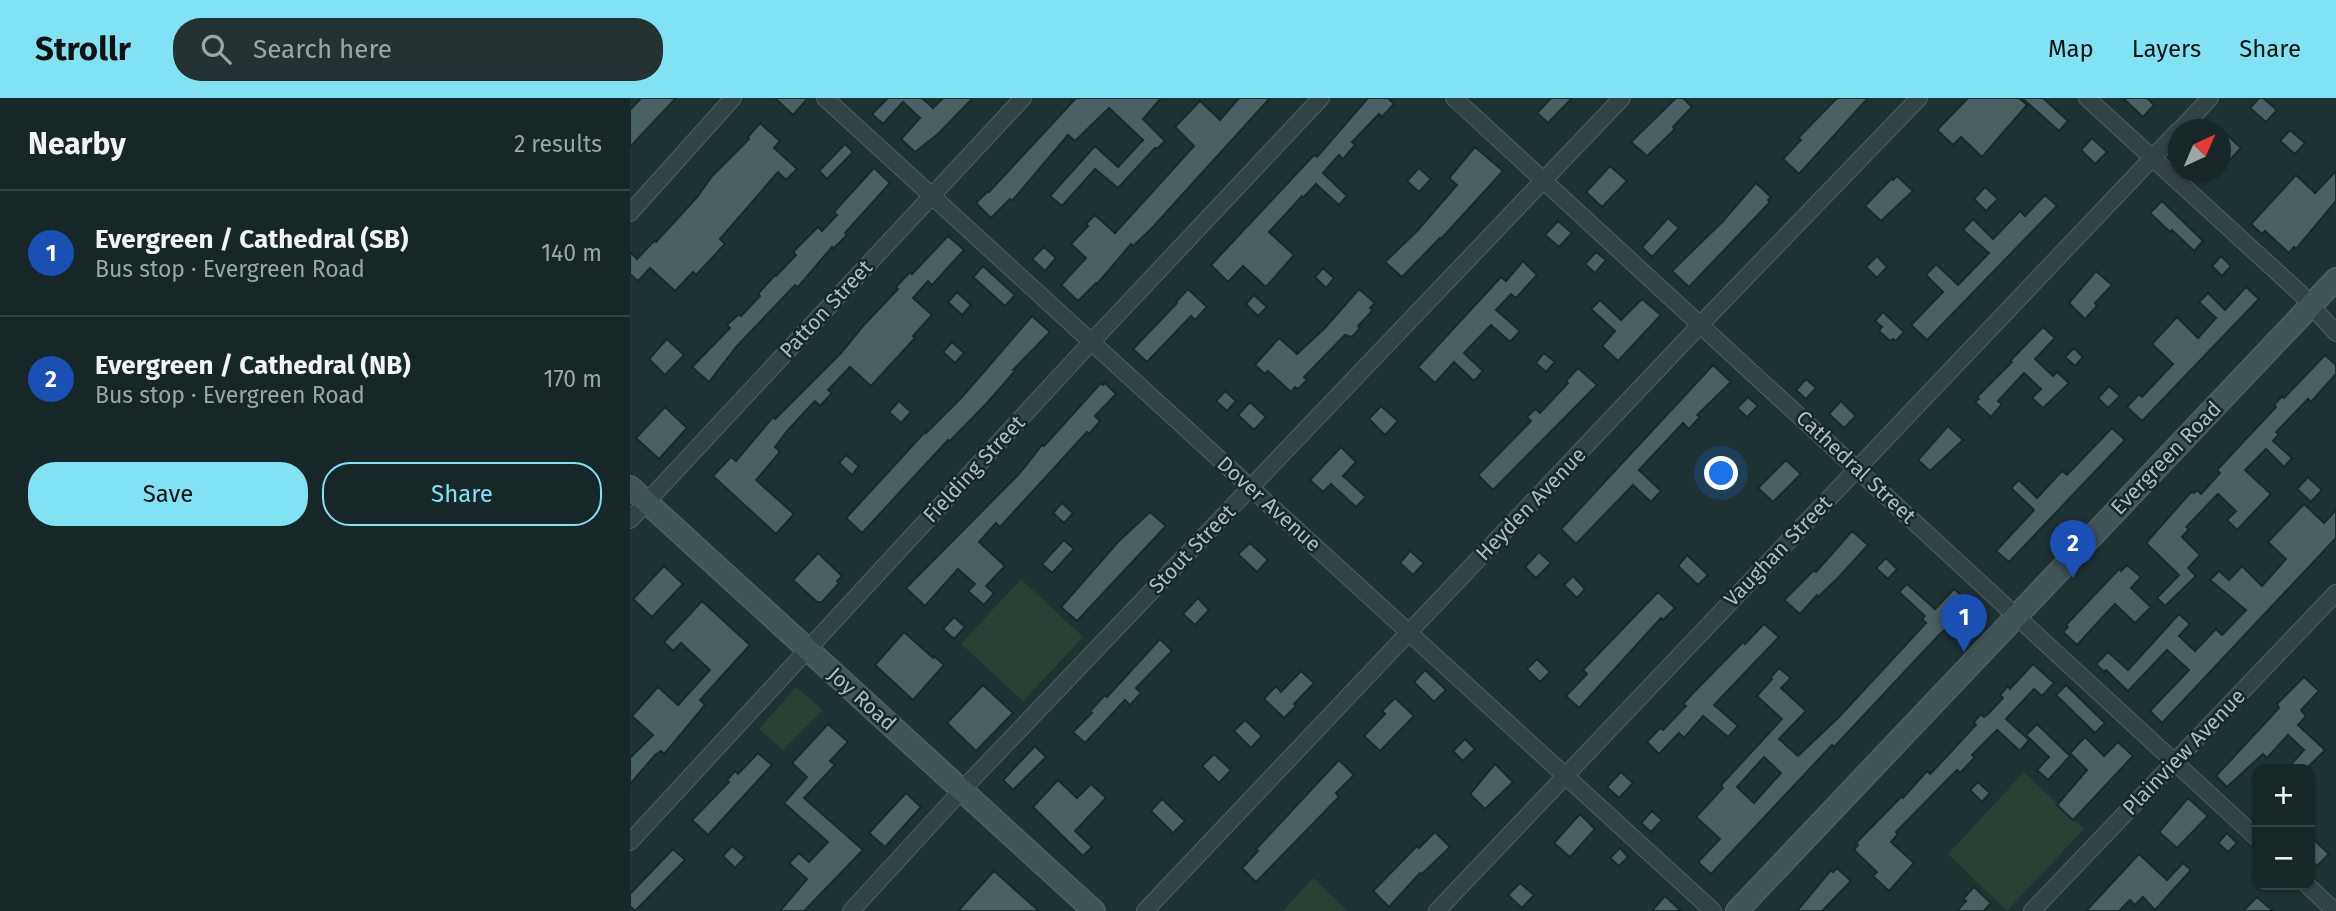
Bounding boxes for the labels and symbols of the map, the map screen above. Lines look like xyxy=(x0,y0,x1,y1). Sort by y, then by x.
north arrow xyxy=(2168,119,2231,182)
street label: Patton Street xyxy=(774,254,878,363)
street label: Evergreen Road xyxy=(2105,396,2227,520)
street label: Cathedral Street xyxy=(1791,405,1922,529)
street label: Fielding Street xyxy=(918,410,1031,528)
street label: Heyden Avenue xyxy=(1470,442,1592,566)
street label: Dover Avenue xyxy=(1212,451,1326,557)
your location xyxy=(1704,456,1738,490)
street label: Vaughan Street xyxy=(1719,490,1838,612)
street label: Stout Street xyxy=(1143,499,1241,599)
pin: 2 xyxy=(2050,520,2096,578)
pin: 1 xyxy=(1941,594,1987,652)
street label: Joy Road xyxy=(822,662,902,736)
street label: Plainview Avenue xyxy=(2117,683,2251,821)

